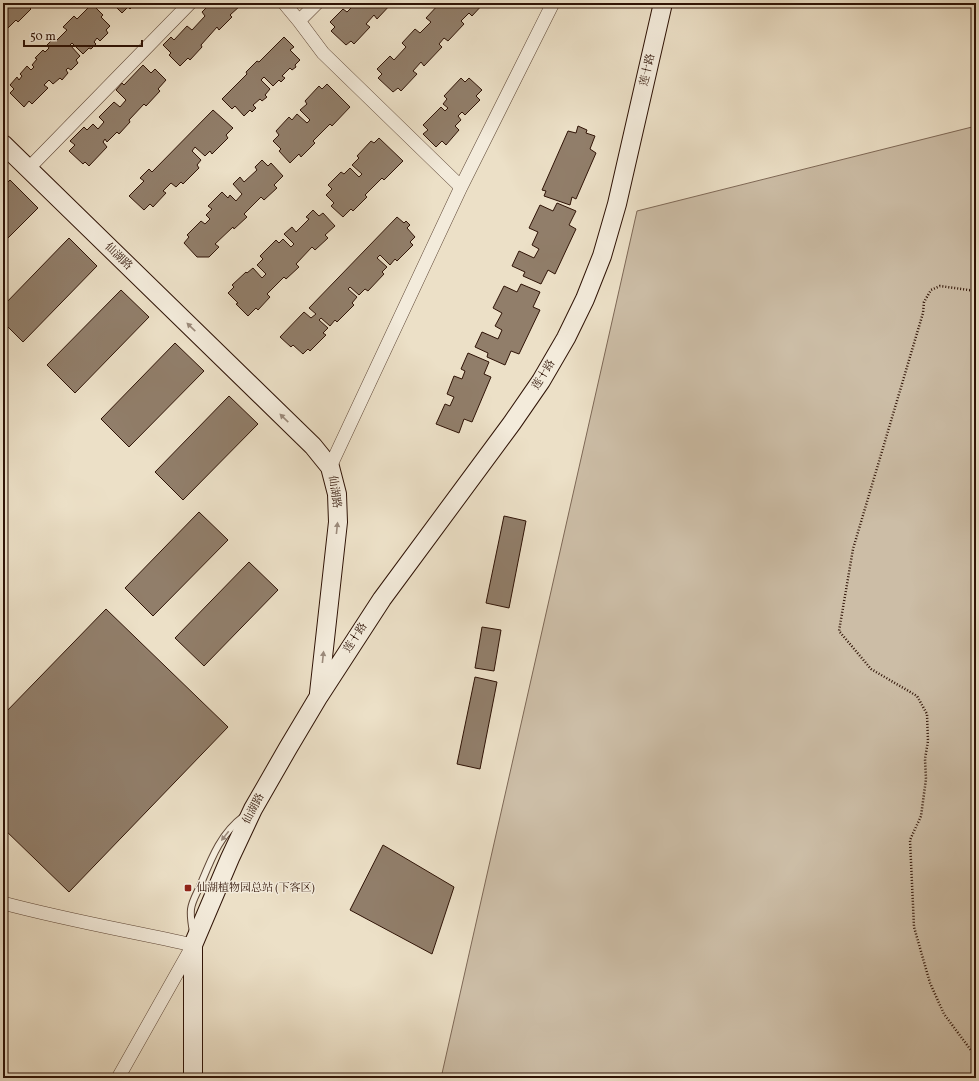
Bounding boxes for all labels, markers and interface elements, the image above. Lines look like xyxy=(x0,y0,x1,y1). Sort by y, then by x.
scale bar xyxy=(24,22,142,48)
text: 50 m xyxy=(30,29,56,45)
street label: 莲十路 xyxy=(637,52,659,88)
street label: 仙湖路 xyxy=(101,240,135,274)
one-way arrow xyxy=(186,322,196,332)
street label: 莲十路 xyxy=(529,357,559,393)
one-way arrow xyxy=(279,413,289,422)
street label: 仙湖路 xyxy=(324,475,344,509)
one-way arrow xyxy=(334,522,340,534)
street label: 莲十路 xyxy=(341,620,371,656)
one-way arrow xyxy=(320,651,326,663)
street label: 仙湖路 xyxy=(240,791,268,827)
one-way arrow xyxy=(220,830,229,841)
place label: 仙湖植物园总站 (下客区) xyxy=(196,881,315,896)
marker: 仙湖植物园总站 (下客区) xyxy=(183,883,193,893)

